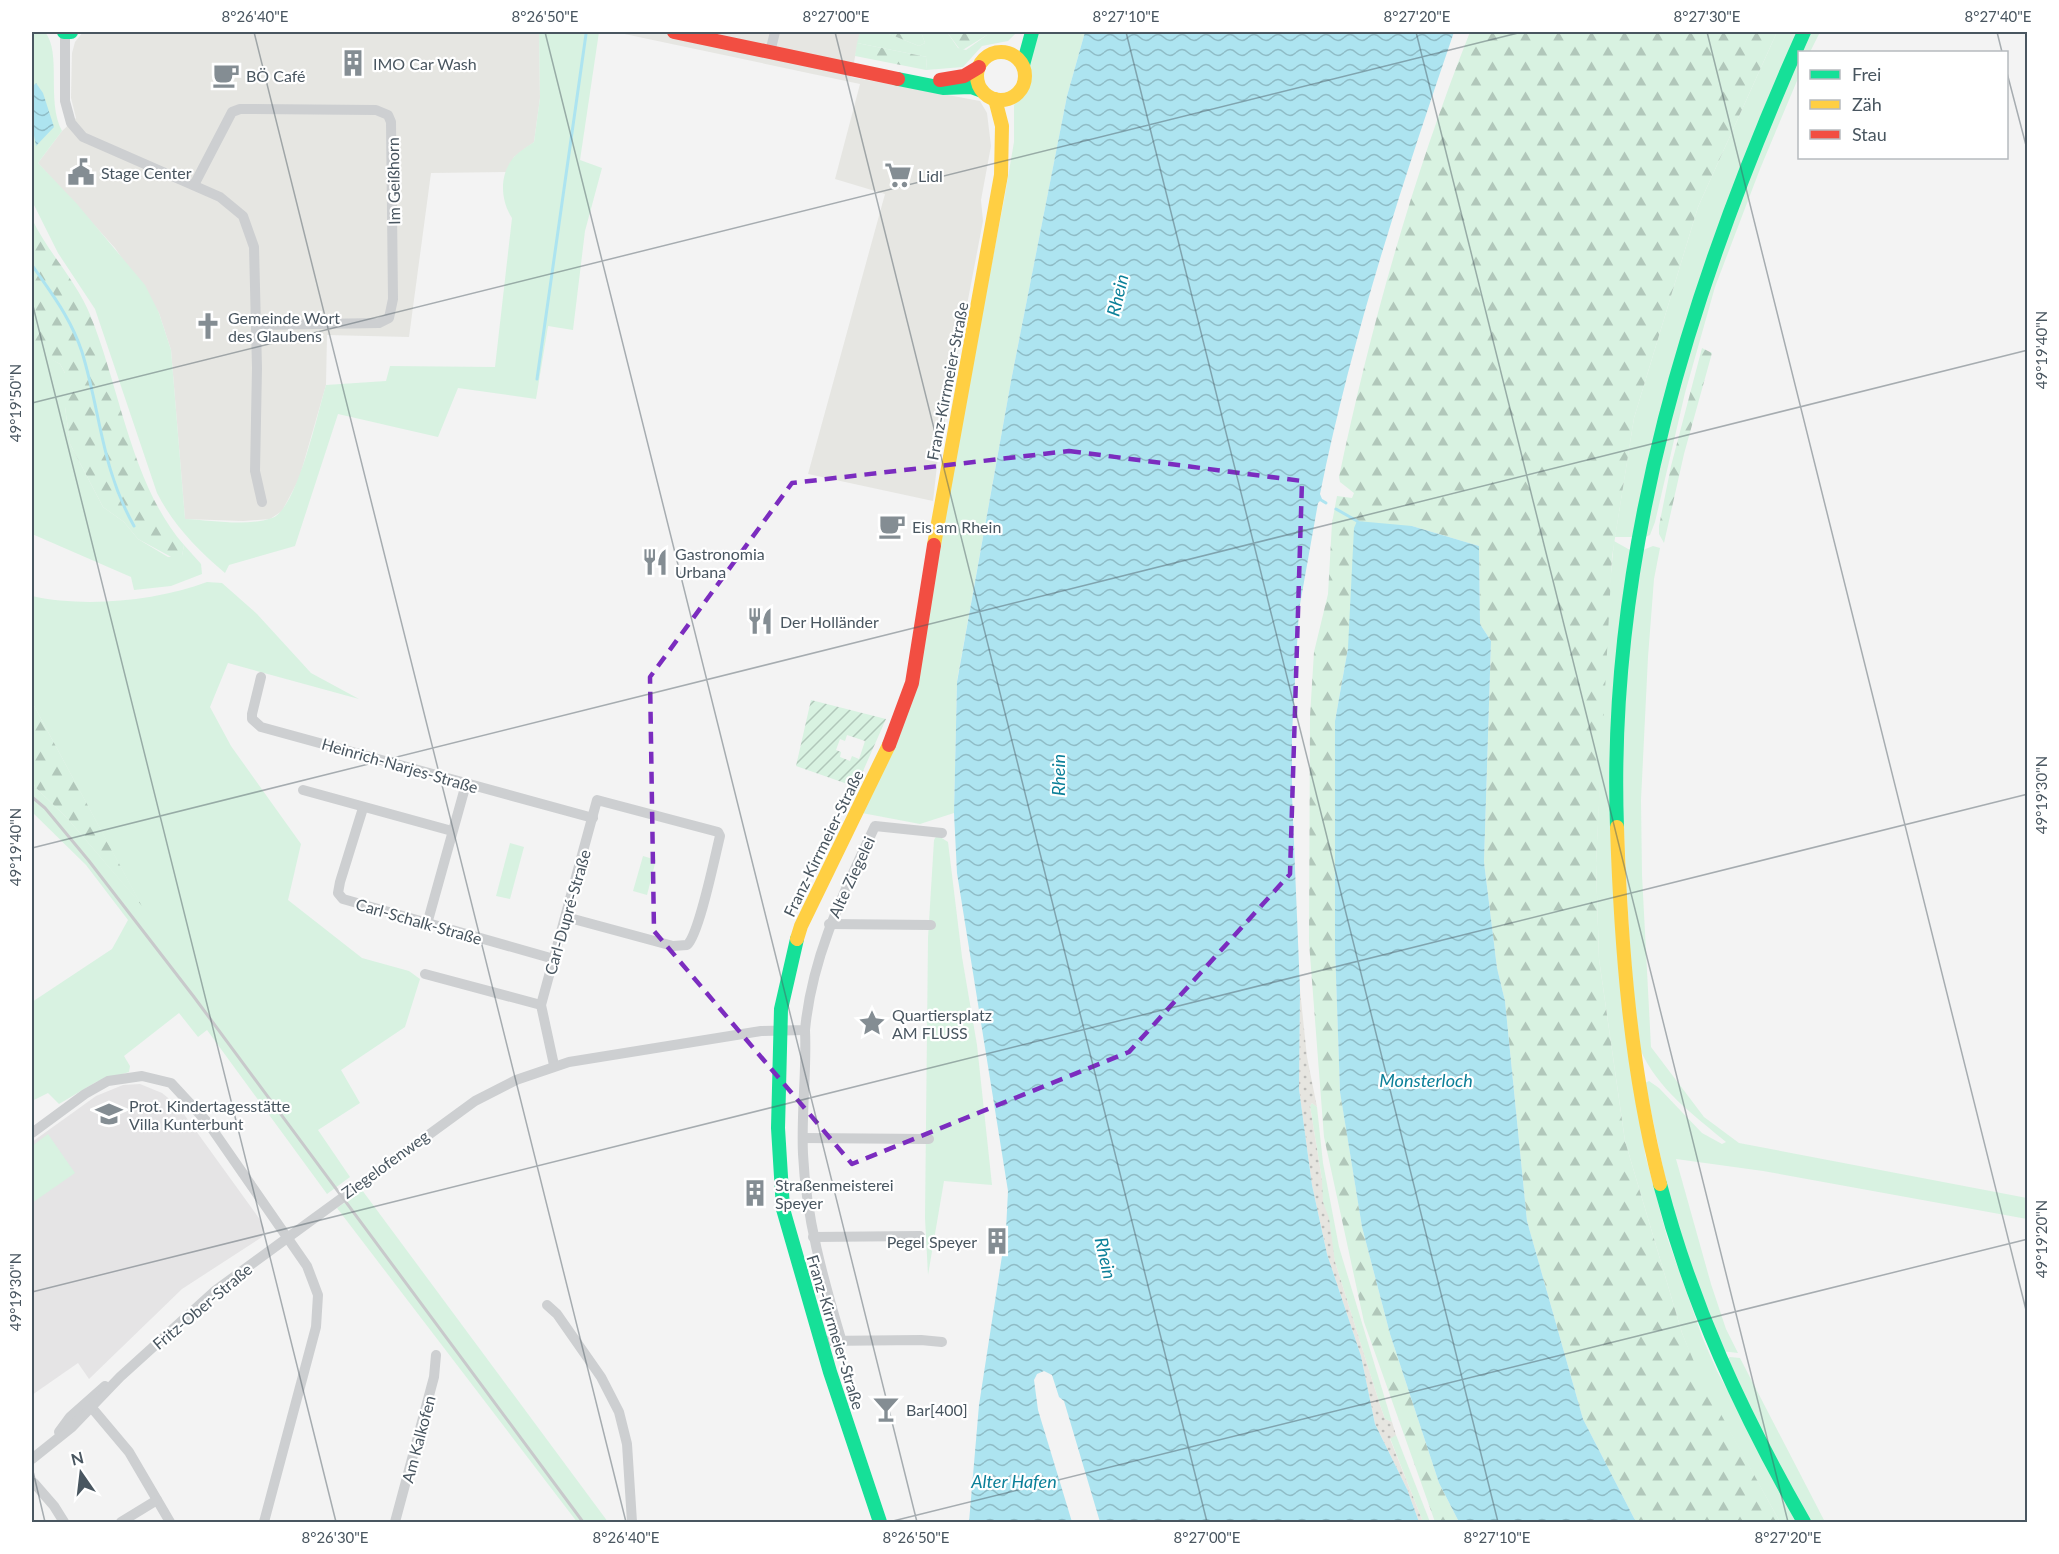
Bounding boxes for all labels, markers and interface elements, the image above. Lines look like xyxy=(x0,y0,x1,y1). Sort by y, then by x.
text: 8°26'40"E xyxy=(222,7,289,25)
text: 8°26'50"E xyxy=(512,7,579,25)
text: 8°27'00"E xyxy=(803,7,870,25)
text: 8°27'10"E xyxy=(1093,7,1160,25)
text: 8°27'20"E xyxy=(1384,7,1451,25)
text: 8°27'30"E xyxy=(1674,7,1741,25)
text: 8°27'40"E xyxy=(1965,7,2032,25)
building icon: IMO Car Wash xyxy=(338,48,368,78)
legend xyxy=(1798,51,2008,159)
place label: IMO Car Wash xyxy=(373,54,477,73)
cafe icon: BÖ Café xyxy=(211,60,241,90)
text: Frei xyxy=(1852,63,1881,85)
place label: BÖ Café xyxy=(246,66,306,85)
text: Zäh xyxy=(1852,93,1882,115)
text: Stau xyxy=(1852,123,1887,145)
street label: Im Geißhorn xyxy=(383,137,403,225)
public building icon: Stage Center xyxy=(66,157,96,187)
supermarket icon: Lidl xyxy=(883,160,913,190)
place label: Stage Center xyxy=(101,163,192,182)
place label: Lidl xyxy=(918,166,943,185)
water label: Rhein xyxy=(1102,272,1132,318)
street label: Franz-Kirrmeier-Straße xyxy=(922,300,972,462)
place label: Gemeinde Wort des Glaubens xyxy=(228,308,340,345)
church icon: Gemeinde Wort des Glaubens xyxy=(193,311,223,341)
text: 49°19'40"N xyxy=(2032,311,2050,389)
text: 49°19'50"N xyxy=(6,364,24,442)
cafe icon: Eis am Rhein xyxy=(877,511,907,541)
place label: Eis am Rhein xyxy=(912,517,1001,536)
place label: Gastronomia Urbana xyxy=(675,544,765,581)
restaurant icon: Gastronomia Urbana xyxy=(640,547,670,577)
restaurant icon: Der Holländer xyxy=(745,606,775,636)
place label: Der Holländer xyxy=(780,612,879,631)
street label: Heinrich-Narjes-Straße xyxy=(320,734,480,796)
water label: Rhein xyxy=(1047,754,1069,796)
text: 49°19'30"N xyxy=(2032,756,2050,834)
street label: Franz-Kirrmeier-Straße xyxy=(779,767,867,919)
text: 49°19'40"N xyxy=(6,808,24,886)
street label: Alte Ziegelei xyxy=(824,833,878,921)
street label: Carl-Dupré-Straße xyxy=(540,847,594,977)
street label: Carl-Schalk-Straße xyxy=(354,894,484,948)
place label: Quartiersplatz AM FLUSS xyxy=(892,1005,992,1042)
place icon: Quartiersplatz AM FLUSS xyxy=(857,1008,887,1038)
water label: Monsterloch xyxy=(1379,1069,1473,1091)
place label: Prot. Kindertagesstätte Villa Kunterbunt xyxy=(129,1096,290,1133)
school or university icon: Prot. Kindertagesstätte Villa Kunterbunt xyxy=(94,1099,124,1129)
street label: Ziegelofenweg xyxy=(338,1126,432,1202)
place label: Straßenmeisterei Speyer xyxy=(775,1175,894,1212)
building icon: Straßenmeisterei Speyer xyxy=(740,1178,770,1208)
text: 49°19'20"N xyxy=(2032,1200,2050,1278)
building icon: Pegel Speyer xyxy=(982,1226,1012,1256)
place label: Pegel Speyer xyxy=(887,1232,977,1251)
water label: Rhein xyxy=(1091,1235,1121,1281)
street label: Franz-Kirrmeier-Straße xyxy=(803,1252,869,1412)
text: 49°19'30"N xyxy=(6,1253,24,1331)
street label: Fritz-Ober-Straße xyxy=(148,1259,256,1353)
street label: Am Kalkofen xyxy=(397,1393,439,1485)
bar icon: Bar[400] xyxy=(871,1394,901,1424)
place label: Bar[400] xyxy=(906,1400,968,1419)
north arrow xyxy=(51,1443,111,1503)
text: N xyxy=(69,1447,86,1469)
water label: Alter Hafen xyxy=(970,1470,1057,1492)
text: 8°26'30"E xyxy=(302,1528,369,1546)
text: 8°26'40"E xyxy=(593,1528,660,1546)
text: 8°26'50"E xyxy=(883,1528,950,1546)
text: 8°27'00"E xyxy=(1174,1528,1241,1546)
text: 8°27'10"E xyxy=(1464,1528,1531,1546)
text: 8°27'20"E xyxy=(1755,1528,1822,1546)

